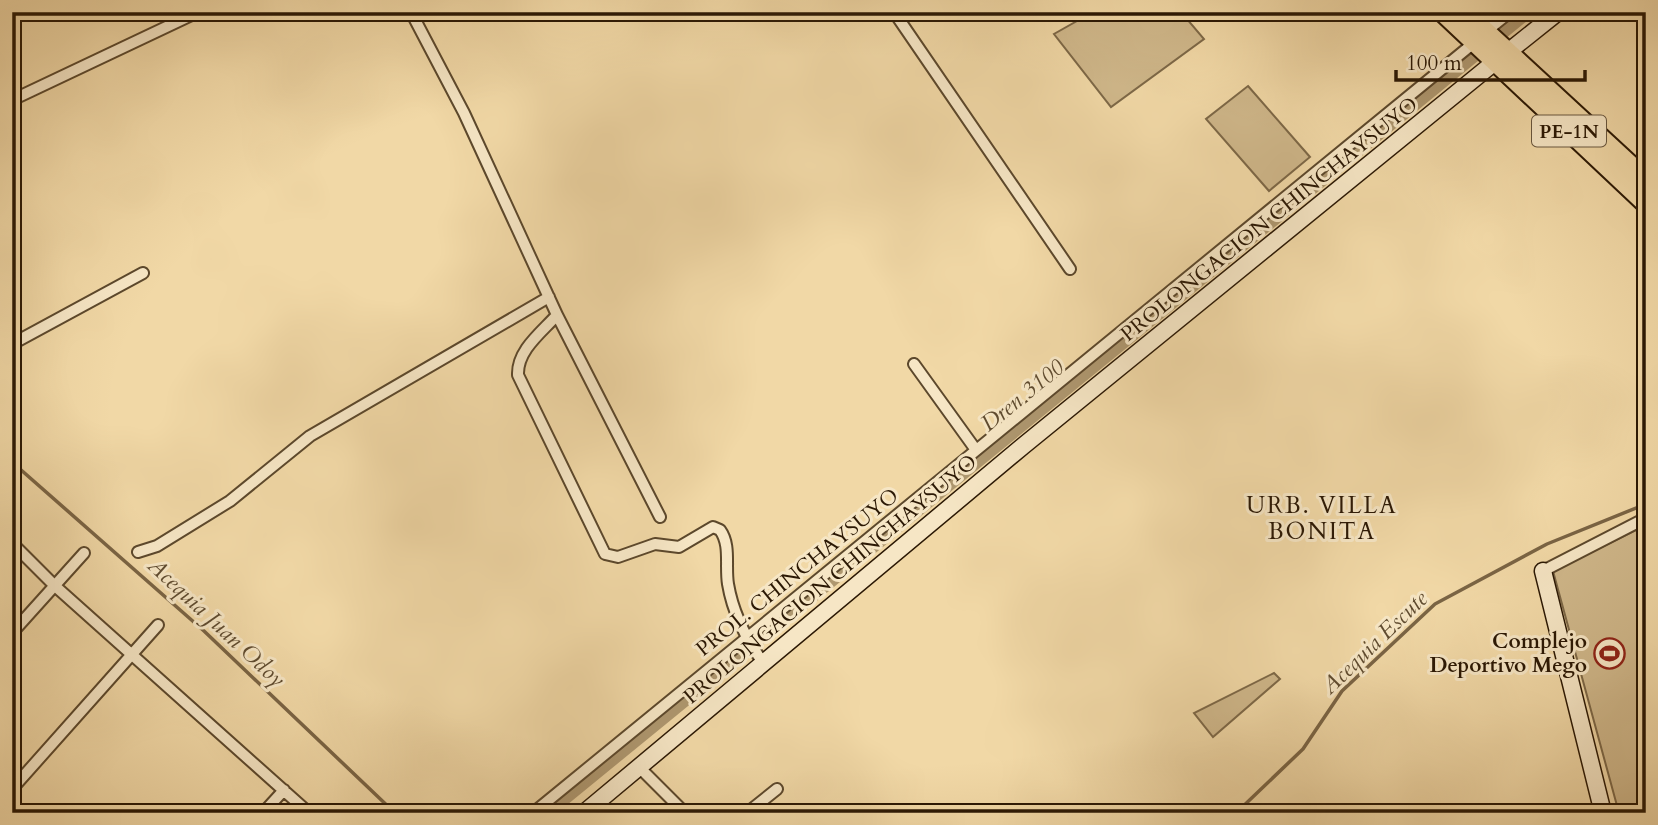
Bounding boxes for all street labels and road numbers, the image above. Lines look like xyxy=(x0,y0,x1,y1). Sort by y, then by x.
street label: PROLONGACION CHINCHAYSUYO xyxy=(1115,90,1424,349)
road number: PE-1N xyxy=(1532,116,1606,146)
street label: PROLONGACION CHINCHAYSUYO xyxy=(677,448,983,711)
street label: PROL. CHINCHAYSUYO xyxy=(690,481,905,663)

